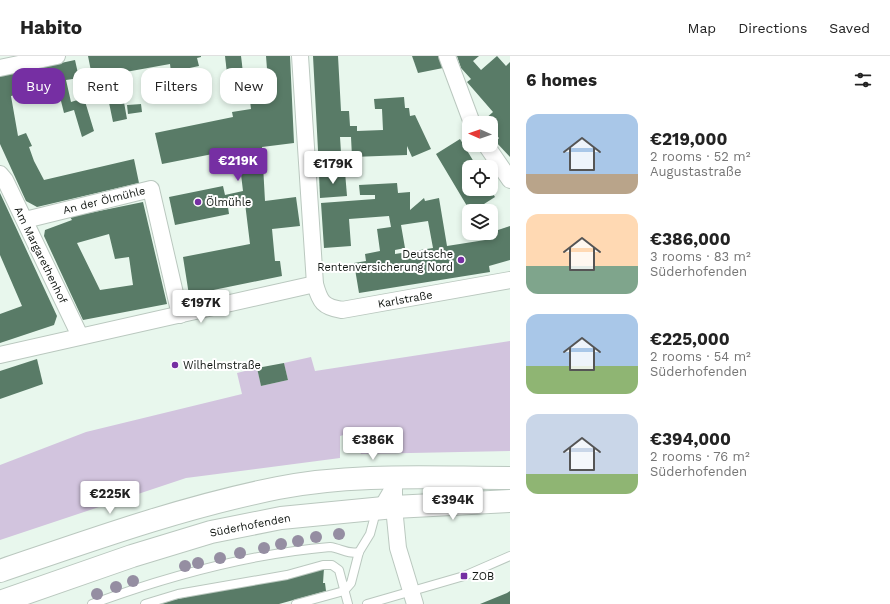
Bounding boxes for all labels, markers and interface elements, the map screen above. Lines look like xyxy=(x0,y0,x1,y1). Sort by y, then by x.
text: Habito xyxy=(20,16,82,39)
text: Map xyxy=(688,20,716,36)
text: Directions xyxy=(738,20,807,36)
text: Saved xyxy=(829,20,870,36)
chip: Buy xyxy=(12,68,65,104)
chip: Rent xyxy=(73,68,133,104)
chip: Filters xyxy=(141,68,212,104)
chip: New xyxy=(220,68,277,104)
icon: filters xyxy=(852,69,874,91)
text: 6 homes xyxy=(526,70,597,90)
north arrow xyxy=(462,116,498,152)
map controls xyxy=(462,116,498,240)
text: €219,000 xyxy=(650,129,727,149)
icon: home xyxy=(558,130,606,178)
pin: €219K xyxy=(210,148,266,182)
text: 2 rooms · 52 m² xyxy=(650,149,750,164)
pin: €179K xyxy=(305,151,361,185)
text: €219K xyxy=(218,153,258,168)
text: €179K xyxy=(313,156,353,171)
button: locate xyxy=(462,160,498,196)
text: Augustastraße xyxy=(650,164,741,179)
street label: An der Ölmühle xyxy=(61,183,147,217)
place label: Ölmühle xyxy=(206,195,251,209)
marker: Ölmühle xyxy=(193,197,203,207)
button: layers xyxy=(462,204,498,240)
street label: Am Margarethenhof xyxy=(11,205,70,306)
text: €386,000 xyxy=(650,229,731,249)
icon: home xyxy=(558,230,606,278)
place label: Deutsche Rentenversicherung Nord xyxy=(317,248,453,274)
text: 3 rooms · 83 m² xyxy=(650,249,751,264)
marker: Deutsche Rentenversicherung Nord xyxy=(456,255,466,265)
text: Süderhofenden xyxy=(650,264,747,279)
street label: Karlstraße xyxy=(377,288,433,311)
pin: €197K xyxy=(173,290,229,324)
text: €197K xyxy=(181,295,221,310)
text: €225,000 xyxy=(650,329,730,349)
icon: home xyxy=(558,330,606,378)
text: 2 rooms · 54 m² xyxy=(650,349,751,364)
place label: Wilhelmstraße xyxy=(183,359,261,372)
marker: Wilhelmstraße xyxy=(170,360,180,370)
text: Süderhofenden xyxy=(650,364,747,379)
pin: €386K xyxy=(345,427,401,461)
text: €394,000 xyxy=(650,429,731,449)
icon: home xyxy=(558,430,606,478)
text: €386K xyxy=(352,432,394,447)
text: 2 rooms · 76 m² xyxy=(650,449,750,464)
text: Süderhofenden xyxy=(650,464,747,479)
pin: €225K xyxy=(82,481,138,515)
text: €225K xyxy=(89,486,131,501)
pin: €394K xyxy=(425,487,481,521)
text: €394K xyxy=(432,492,474,507)
street label: Süderhofenden xyxy=(209,511,292,540)
place label: ZOB xyxy=(472,570,494,583)
marker: ZOB xyxy=(459,571,469,581)

